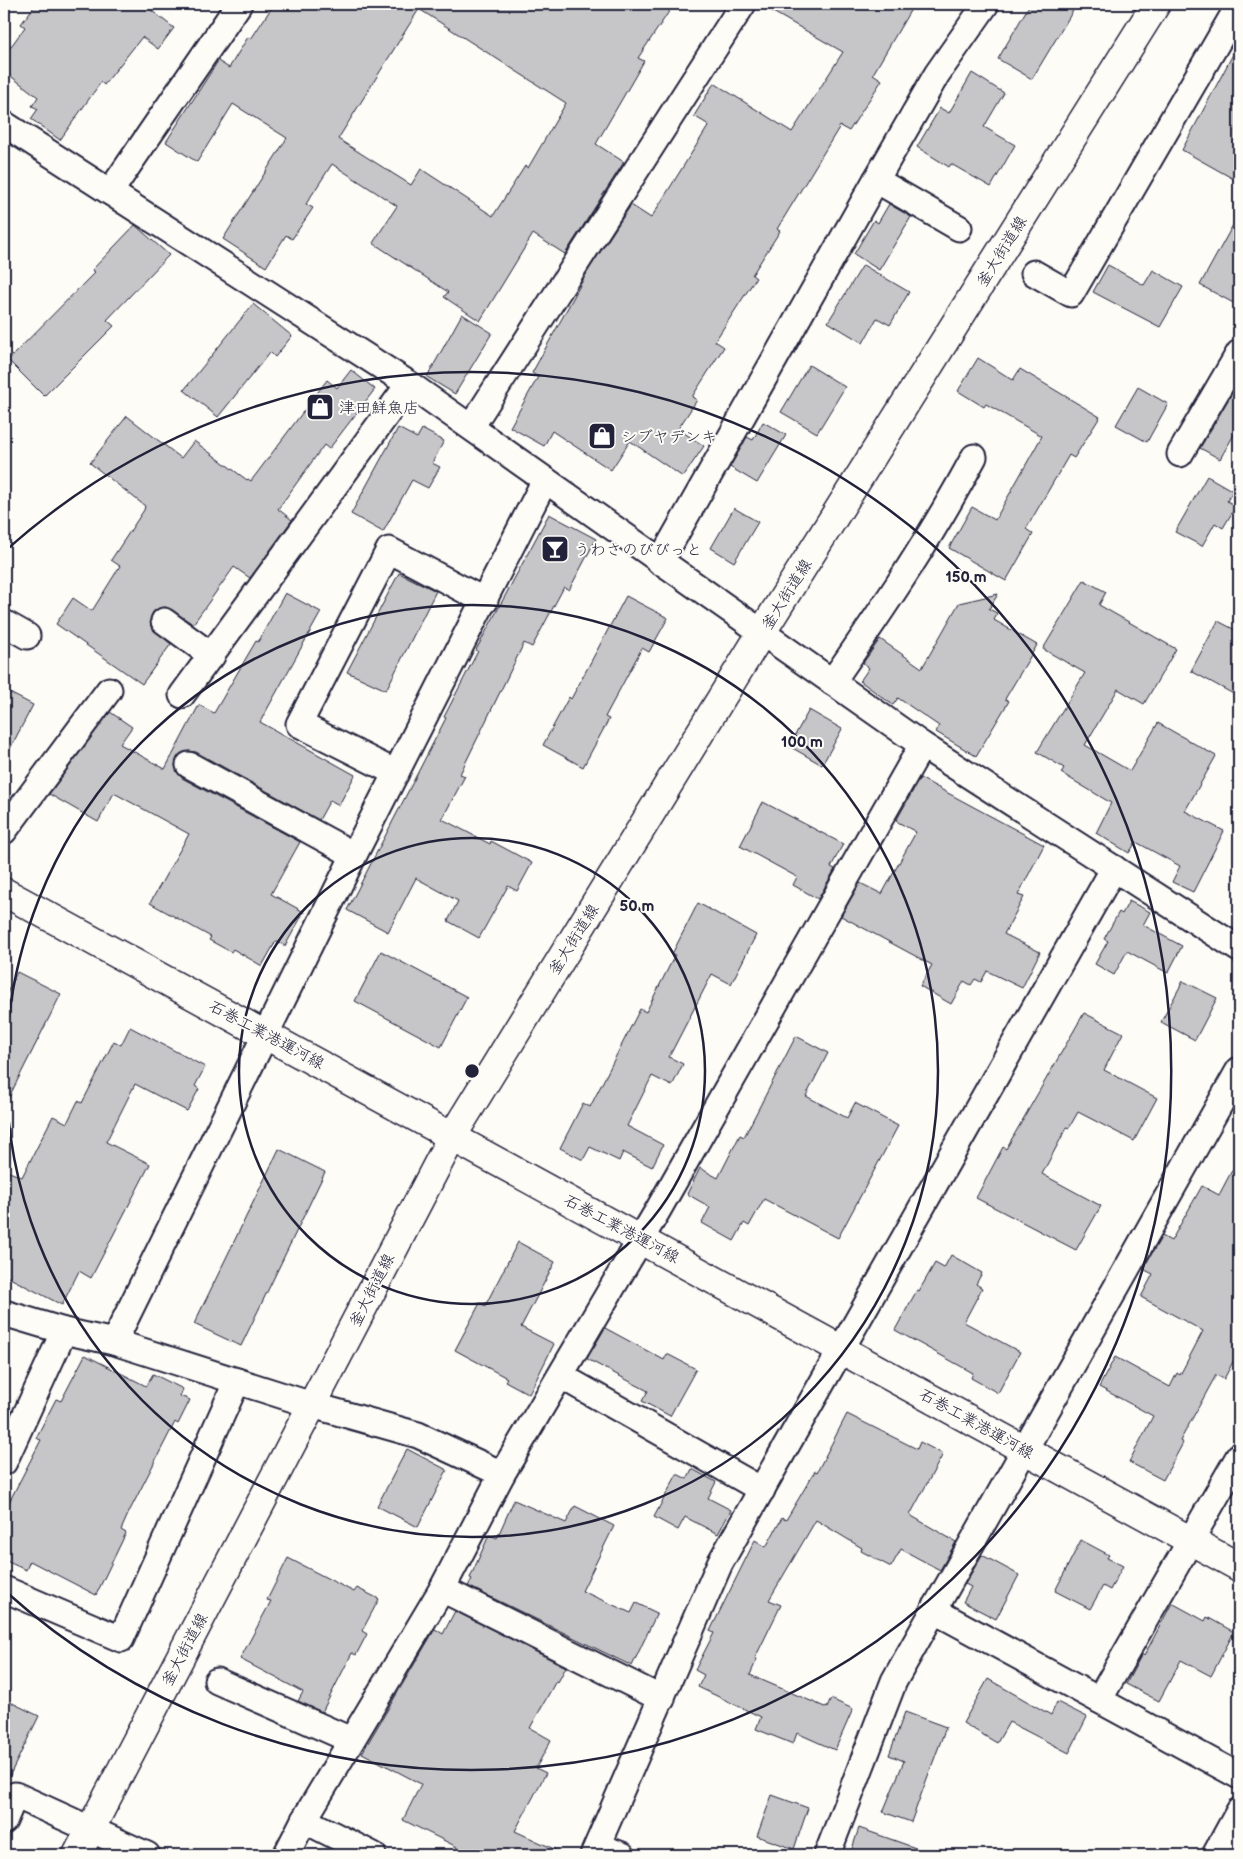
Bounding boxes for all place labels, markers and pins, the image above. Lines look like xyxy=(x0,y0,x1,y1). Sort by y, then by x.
shop icon: 津田鮮魚店 xyxy=(305,392,335,422)
place label: 津田鮮魚店 xyxy=(339,399,419,418)
shop icon: シブヤデンキ xyxy=(587,421,617,451)
place label: シブヤデンキ xyxy=(621,428,717,447)
bar icon: うわさのびびっと xyxy=(540,534,570,564)
place label: うわさのびびっと xyxy=(574,541,702,560)
centre of rings xyxy=(463,1062,481,1080)

